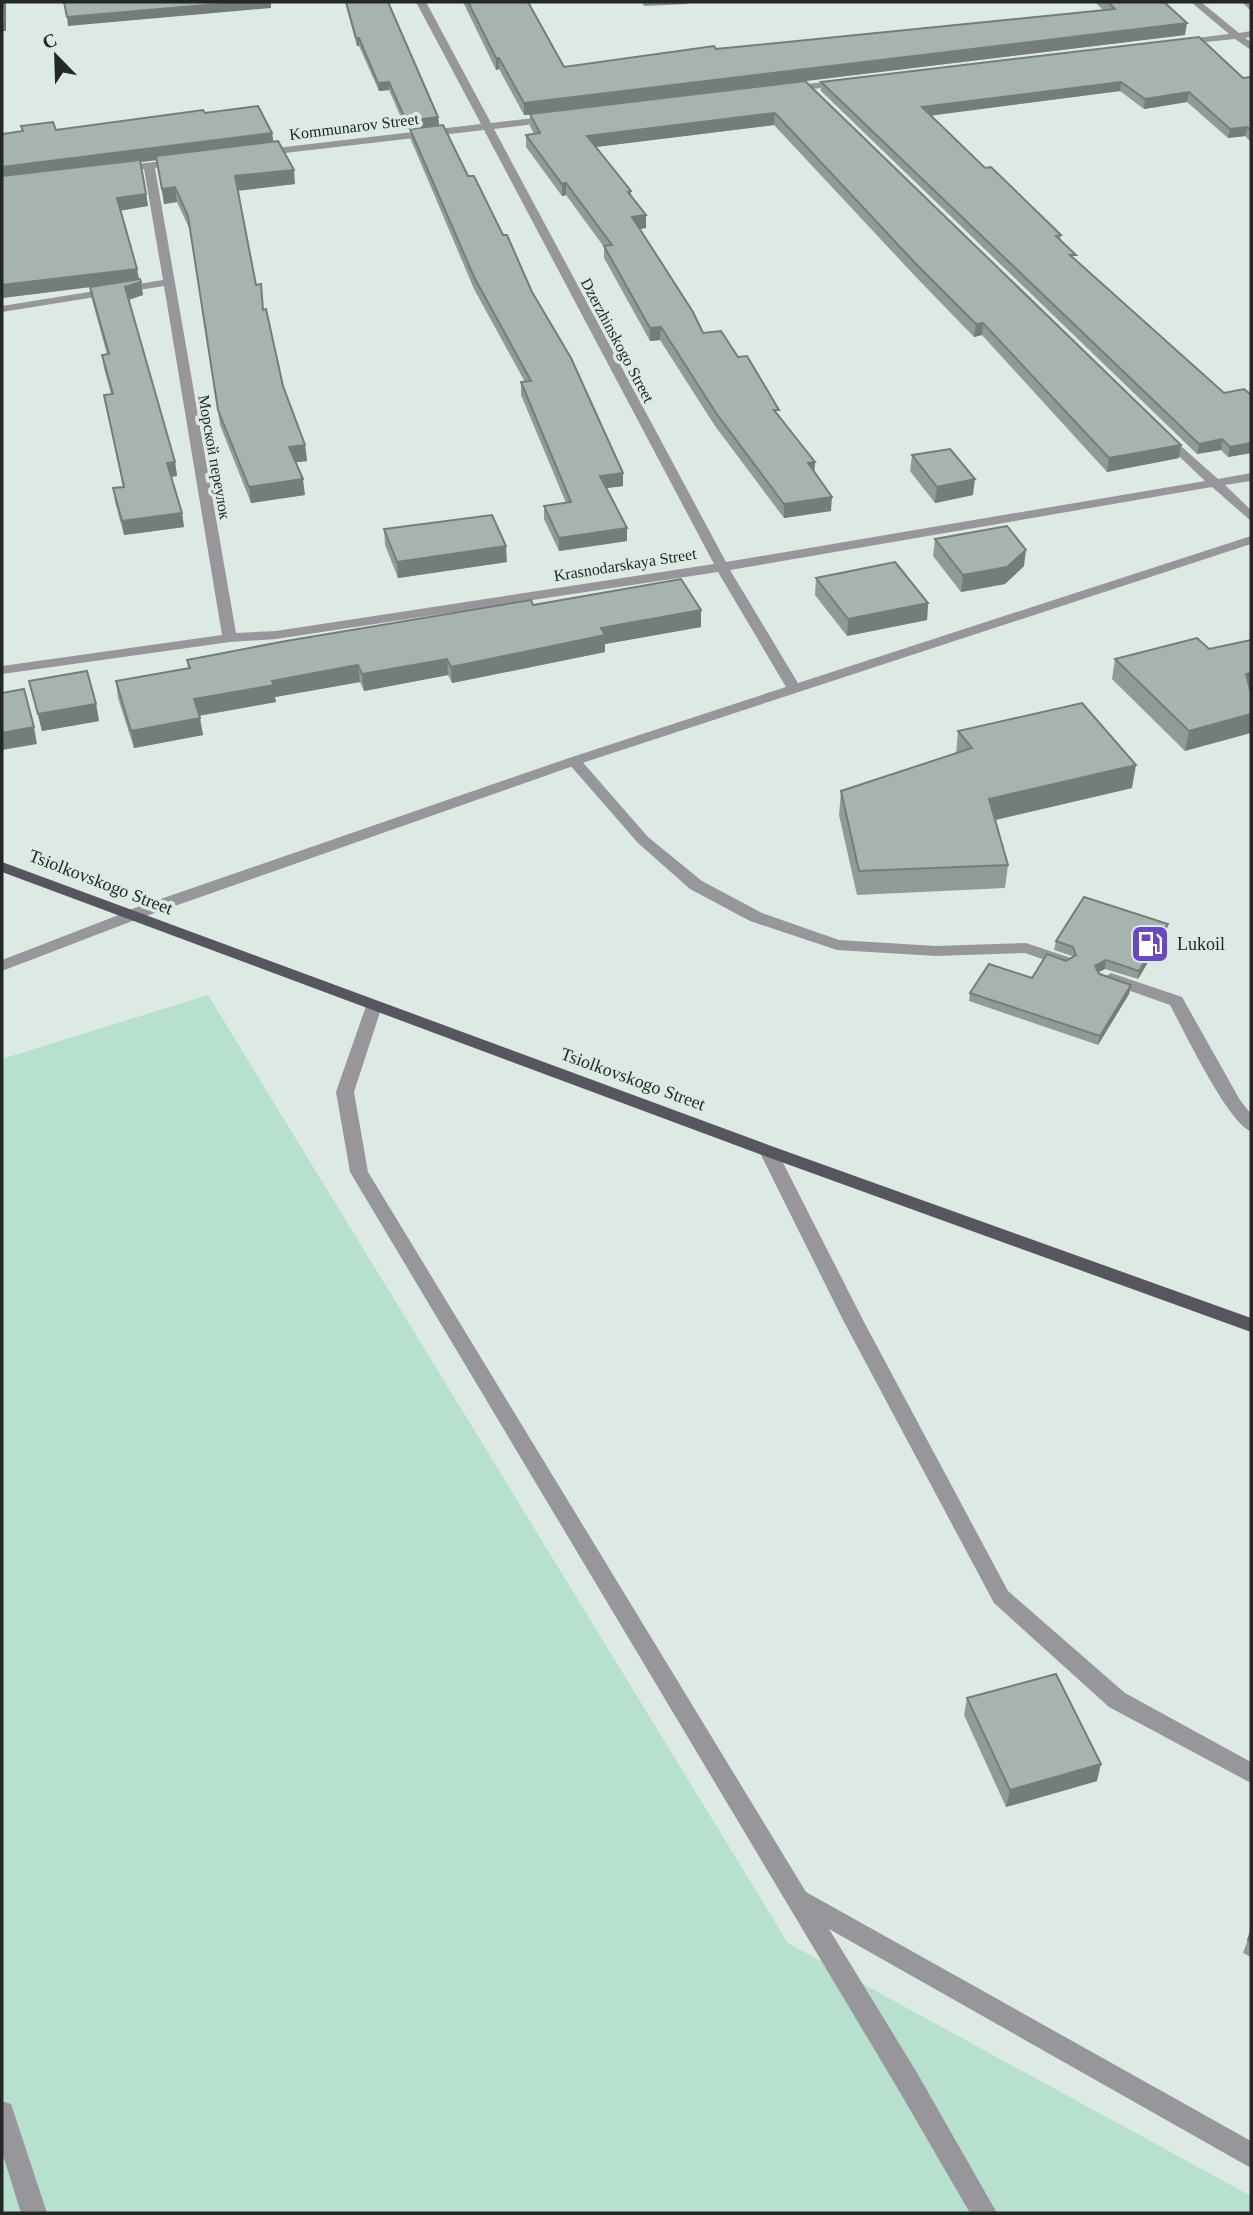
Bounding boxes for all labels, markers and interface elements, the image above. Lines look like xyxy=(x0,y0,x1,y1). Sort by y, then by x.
north arrow xyxy=(21,21,91,91)
text: С xyxy=(39,28,60,53)
street label: Kommunarov Street xyxy=(288,110,420,143)
street label: Dzerzhinskogo Street xyxy=(577,275,658,406)
street label: Морской переулок xyxy=(194,394,234,521)
street label: Krasnodarskaya Street xyxy=(552,545,698,585)
street label: Tsiolkovskogo Street xyxy=(26,845,176,919)
fuel station icon: Lukoil xyxy=(1129,923,1171,965)
place label: Lukoil xyxy=(1177,934,1225,954)
street label: Tsiolkovskogo Street xyxy=(558,1044,708,1114)

